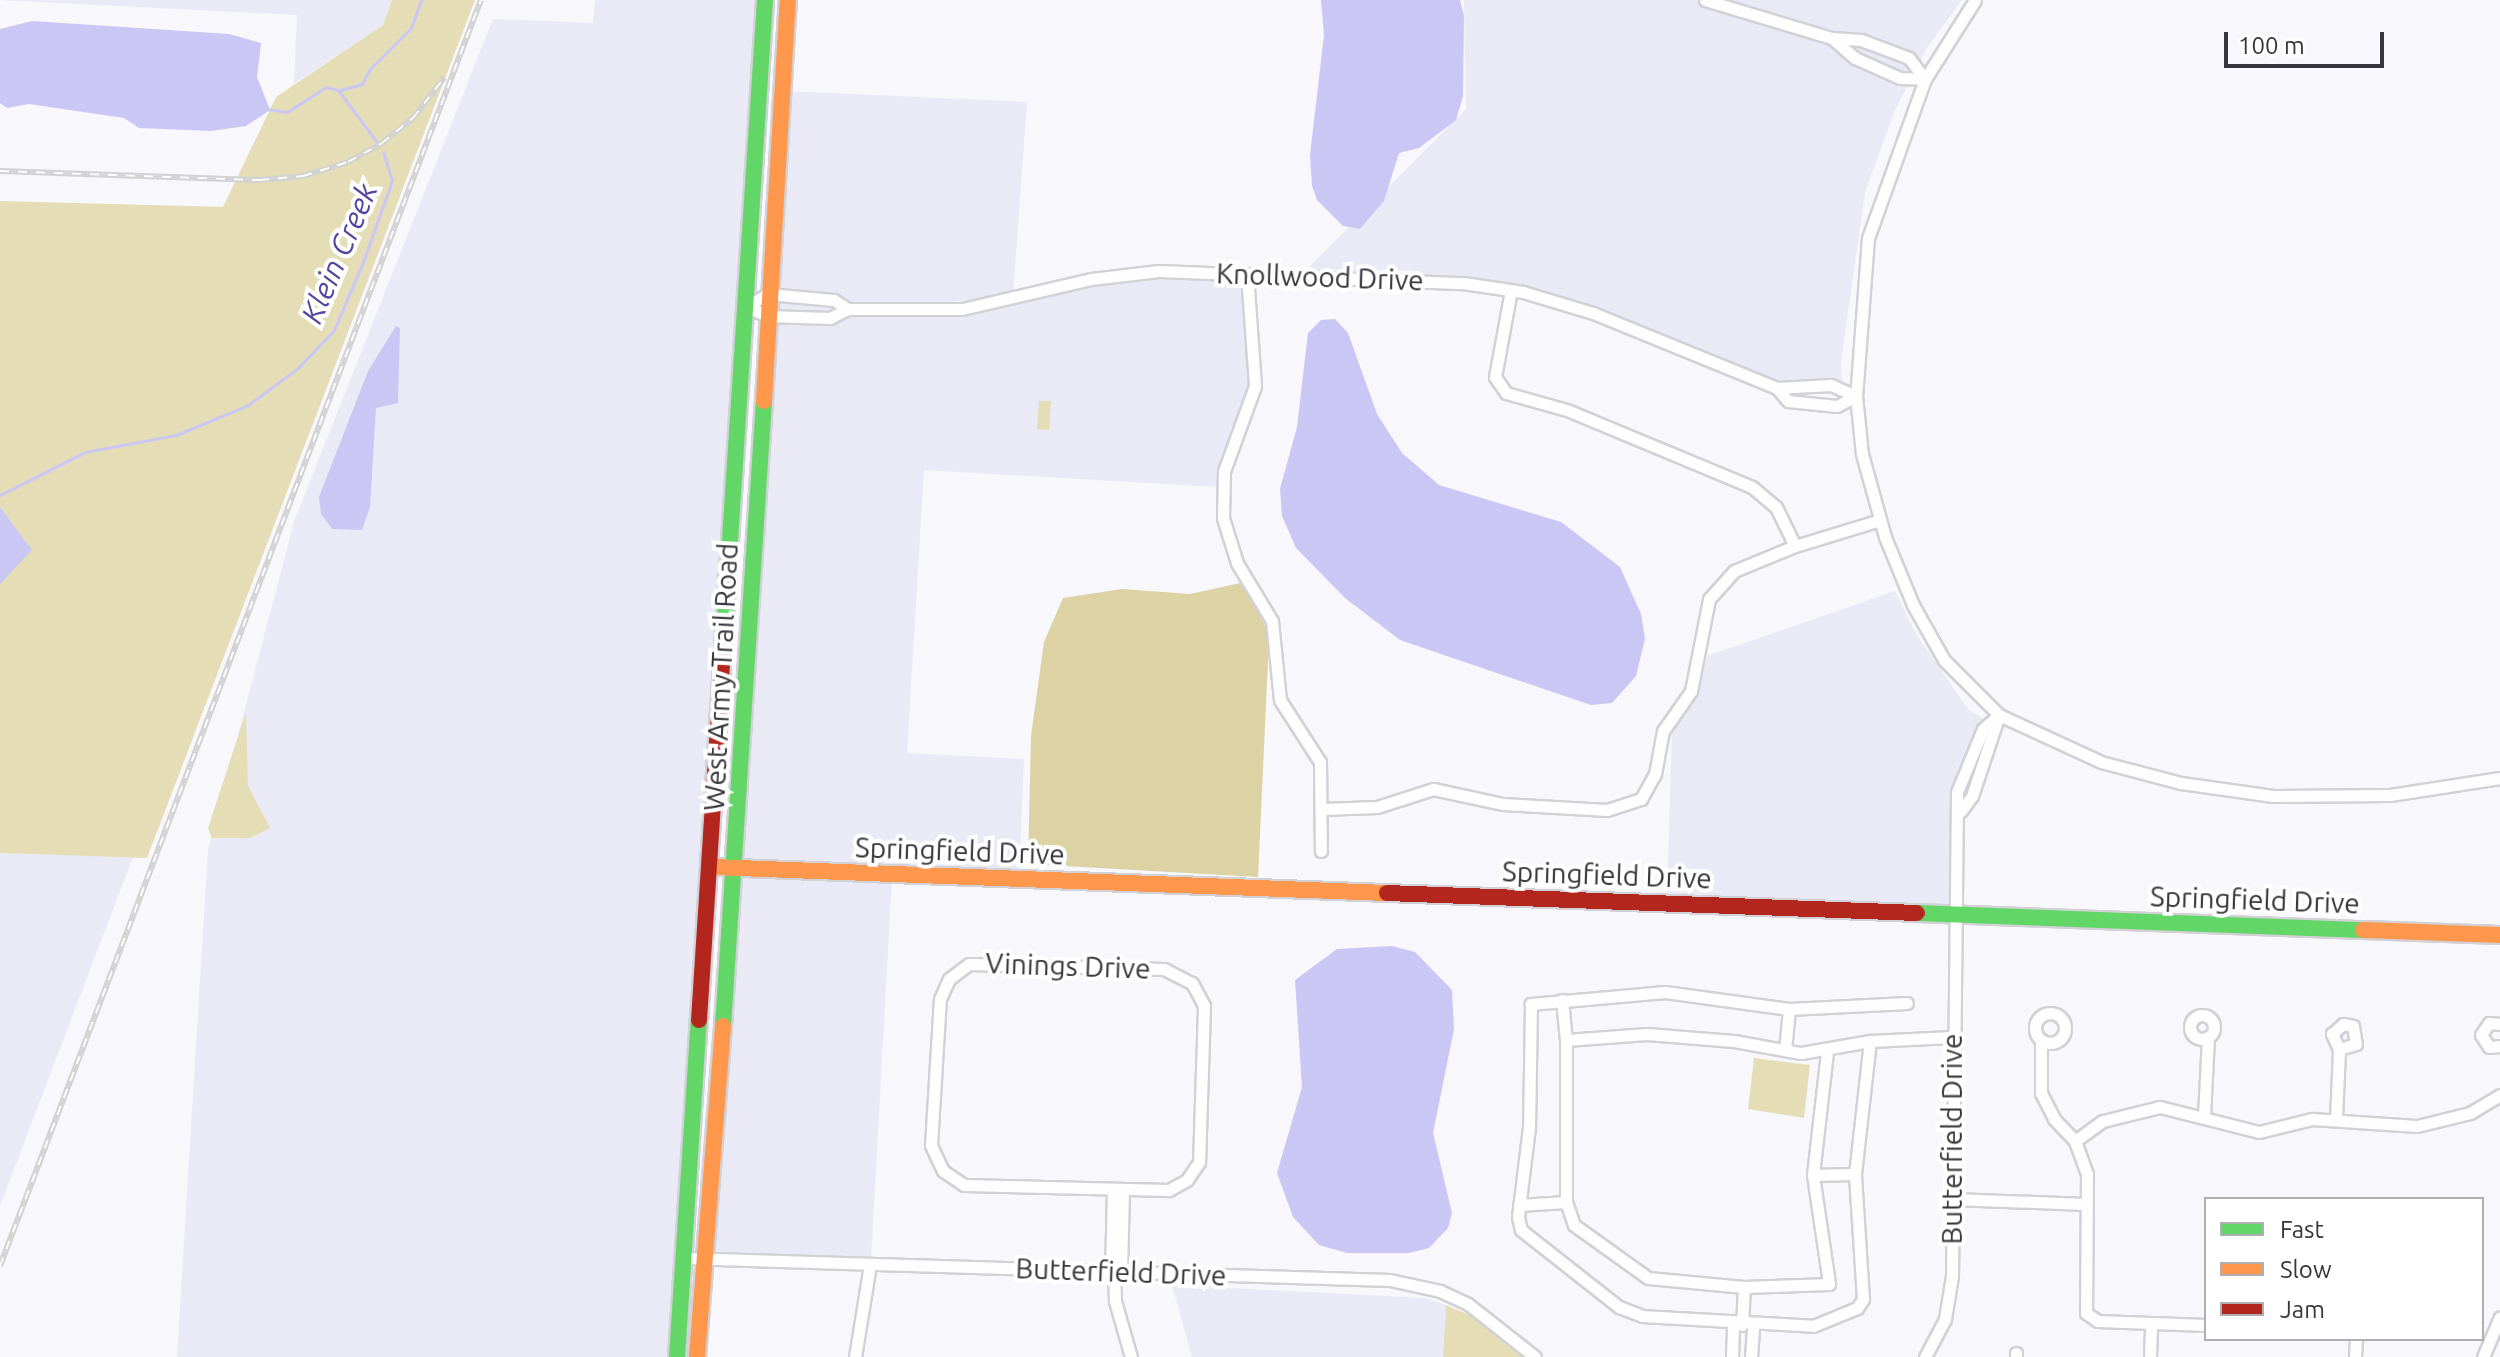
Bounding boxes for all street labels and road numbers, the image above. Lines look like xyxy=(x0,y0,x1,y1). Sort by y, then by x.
street label: Knollwood Drive xyxy=(1216,257,1424,297)
street label: West Army Trail Road xyxy=(697,542,745,812)
street label: Springfield Drive xyxy=(855,831,1065,871)
street label: Springfield Drive xyxy=(1502,855,1712,895)
street label: Springfield Drive xyxy=(2150,880,2360,920)
street label: Vinings Drive xyxy=(985,946,1151,986)
street label: Butterfield Drive xyxy=(1935,1033,1969,1245)
street label: Butterfield Drive xyxy=(1015,1252,1227,1292)

